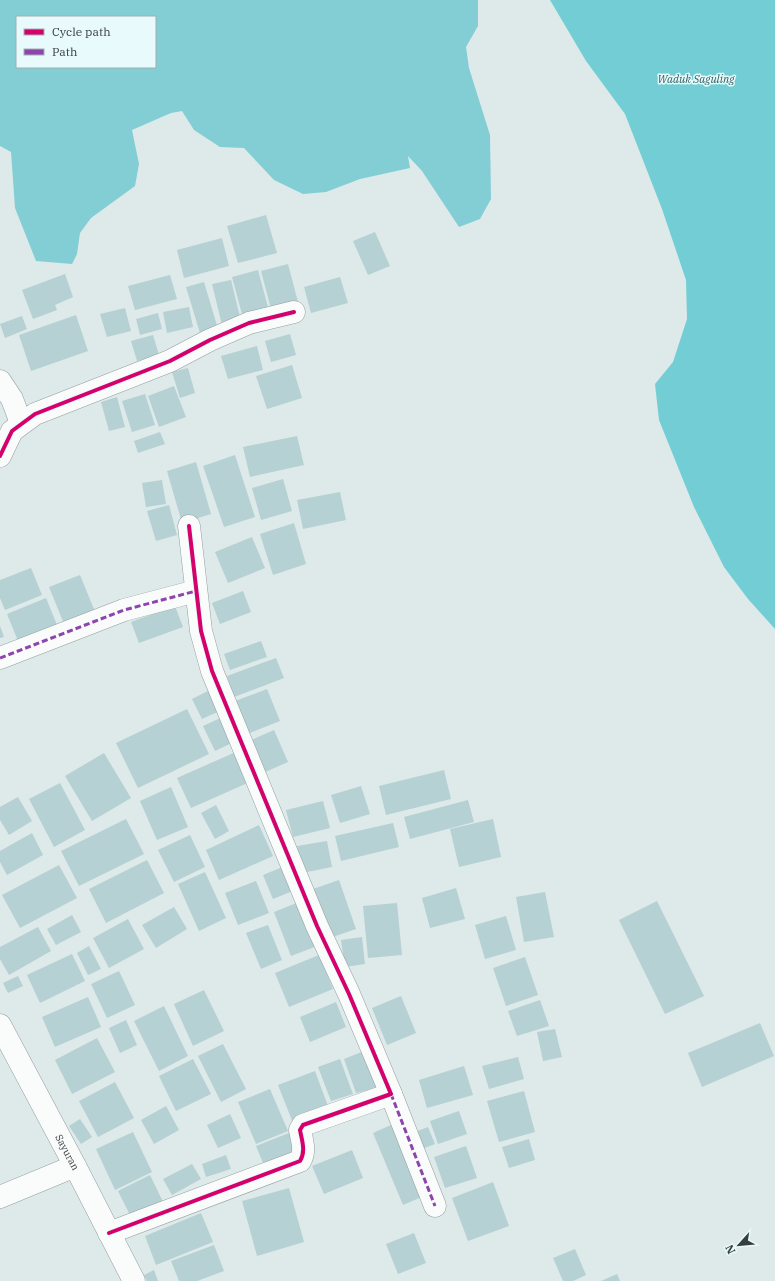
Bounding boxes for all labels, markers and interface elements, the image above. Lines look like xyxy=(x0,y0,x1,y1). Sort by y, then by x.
legend xyxy=(16,16,156,68)
text: Cycle path xyxy=(52,24,111,39)
text: Path xyxy=(52,44,78,59)
water label: Waduk Saguling xyxy=(658,72,735,86)
street label: Sayuran xyxy=(52,1132,82,1173)
north arrow xyxy=(719,1225,759,1265)
text: N xyxy=(722,1242,738,1257)

